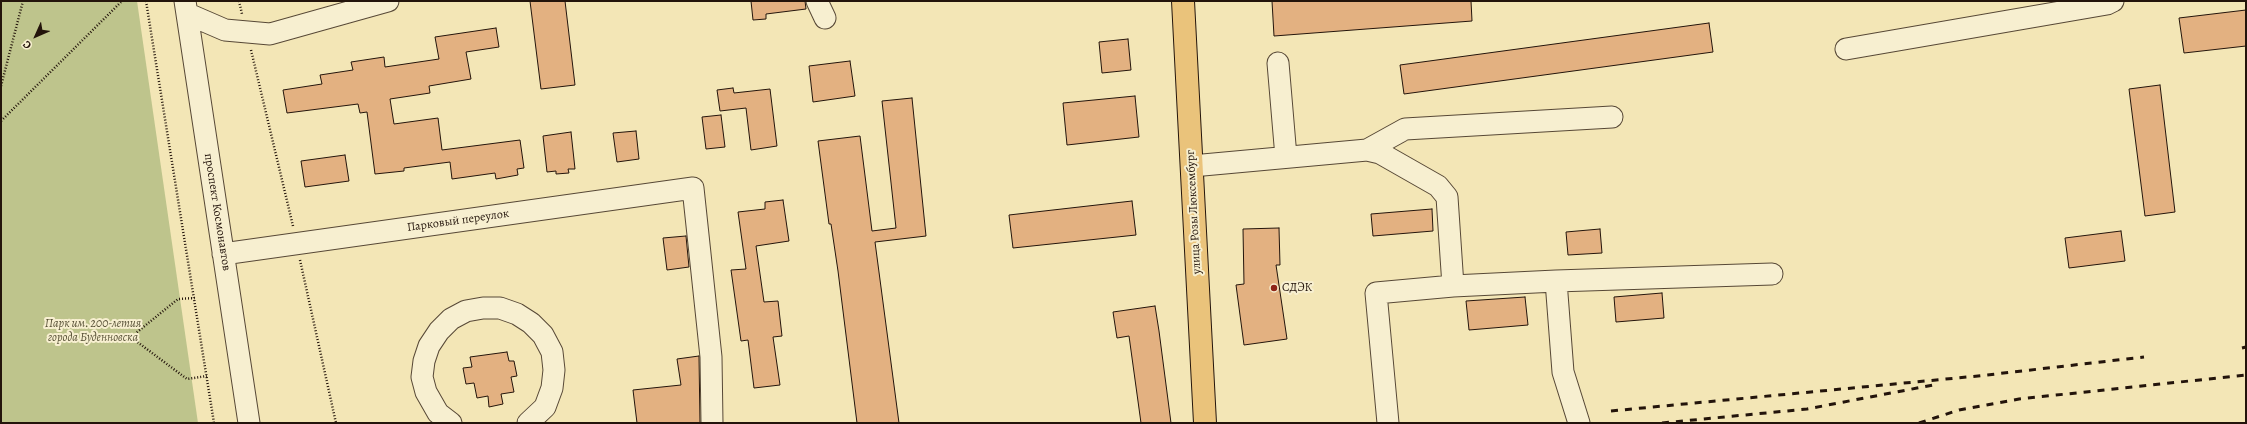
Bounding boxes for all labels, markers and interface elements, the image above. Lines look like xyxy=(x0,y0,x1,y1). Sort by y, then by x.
north arrow xyxy=(16,16,56,56)
text: С xyxy=(19,37,35,53)
street label: улица Розы Люксембург xyxy=(1184,149,1204,275)
street label: проспект Космонавтов xyxy=(201,152,233,272)
street label: Парковый переулок xyxy=(406,207,510,235)
place label: СДЭК xyxy=(1282,281,1312,295)
marker: СДЭК xyxy=(1269,283,1279,293)
park label: Парк им. 200-летия города Буденновска xyxy=(45,317,141,345)

